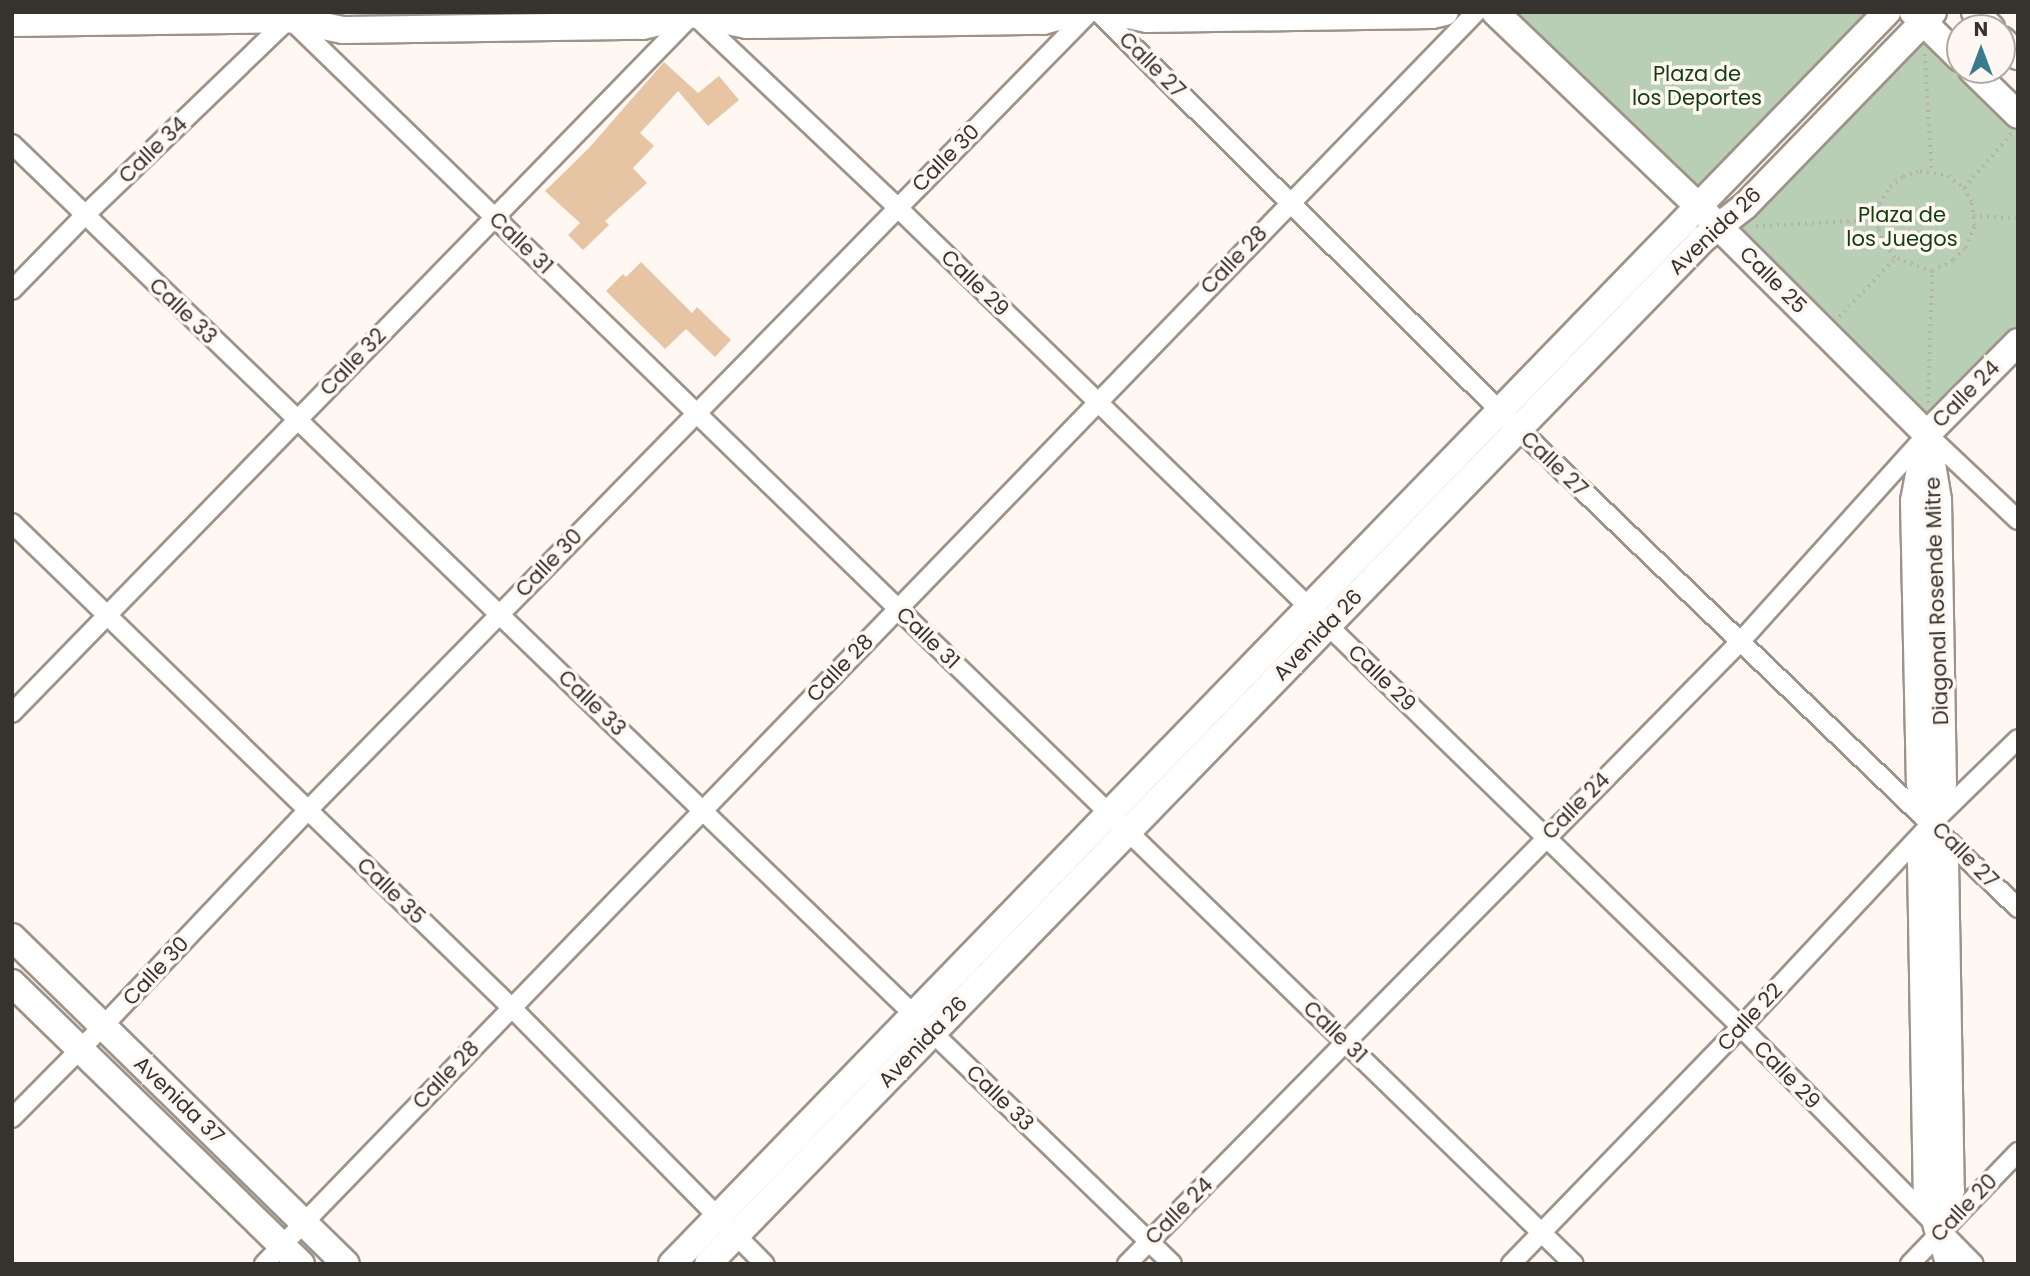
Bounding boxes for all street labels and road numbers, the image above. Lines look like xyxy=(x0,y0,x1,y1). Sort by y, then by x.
street label: Calle 27 xyxy=(1114,27,1190,103)
street label: Calle 34 xyxy=(114,111,192,189)
street label: Calle 30 xyxy=(907,119,985,197)
street label: Avenida 26 xyxy=(1664,182,1766,280)
street label: Calle 31 xyxy=(484,207,558,279)
street label: Calle 28 xyxy=(1196,221,1272,299)
street label: Calle 25 xyxy=(1734,241,1812,319)
street label: Calle 29 xyxy=(936,245,1014,321)
street label: Calle 33 xyxy=(144,273,222,349)
street label: Calle 32 xyxy=(315,323,391,401)
street label: Calle 24 xyxy=(1927,355,2005,433)
street label: Calle 27 xyxy=(1515,426,1593,502)
street label: Diagonal Rosende Mitre xyxy=(1920,476,1954,726)
street label: Calle 30 xyxy=(510,524,588,602)
street label: Avenida 26 xyxy=(1268,584,1368,686)
street label: Calle 31 xyxy=(891,602,965,674)
street label: Calle 28 xyxy=(802,629,878,707)
street label: Calle 29 xyxy=(1343,640,1421,716)
street label: Calle 33 xyxy=(553,665,631,741)
street label: Calle 24 xyxy=(1537,767,1615,845)
street label: Calle 27 xyxy=(1927,817,2003,893)
street label: Calle 35 xyxy=(352,852,430,930)
street label: Calle 30 xyxy=(118,931,194,1011)
street label: Calle 22 xyxy=(1712,978,1788,1056)
street label: Avenida 26 xyxy=(873,991,973,1093)
street label: Calle 31 xyxy=(1298,996,1372,1068)
street label: Calle 28 xyxy=(408,1036,484,1114)
street label: Calle 29 xyxy=(1749,1036,1825,1114)
street label: Avenida 37 xyxy=(129,1051,229,1149)
street label: Calle 33 xyxy=(961,1060,1039,1136)
street label: Calle 20 xyxy=(1926,1169,2002,1247)
street label: Calle 24 xyxy=(1140,1172,1218,1250)

